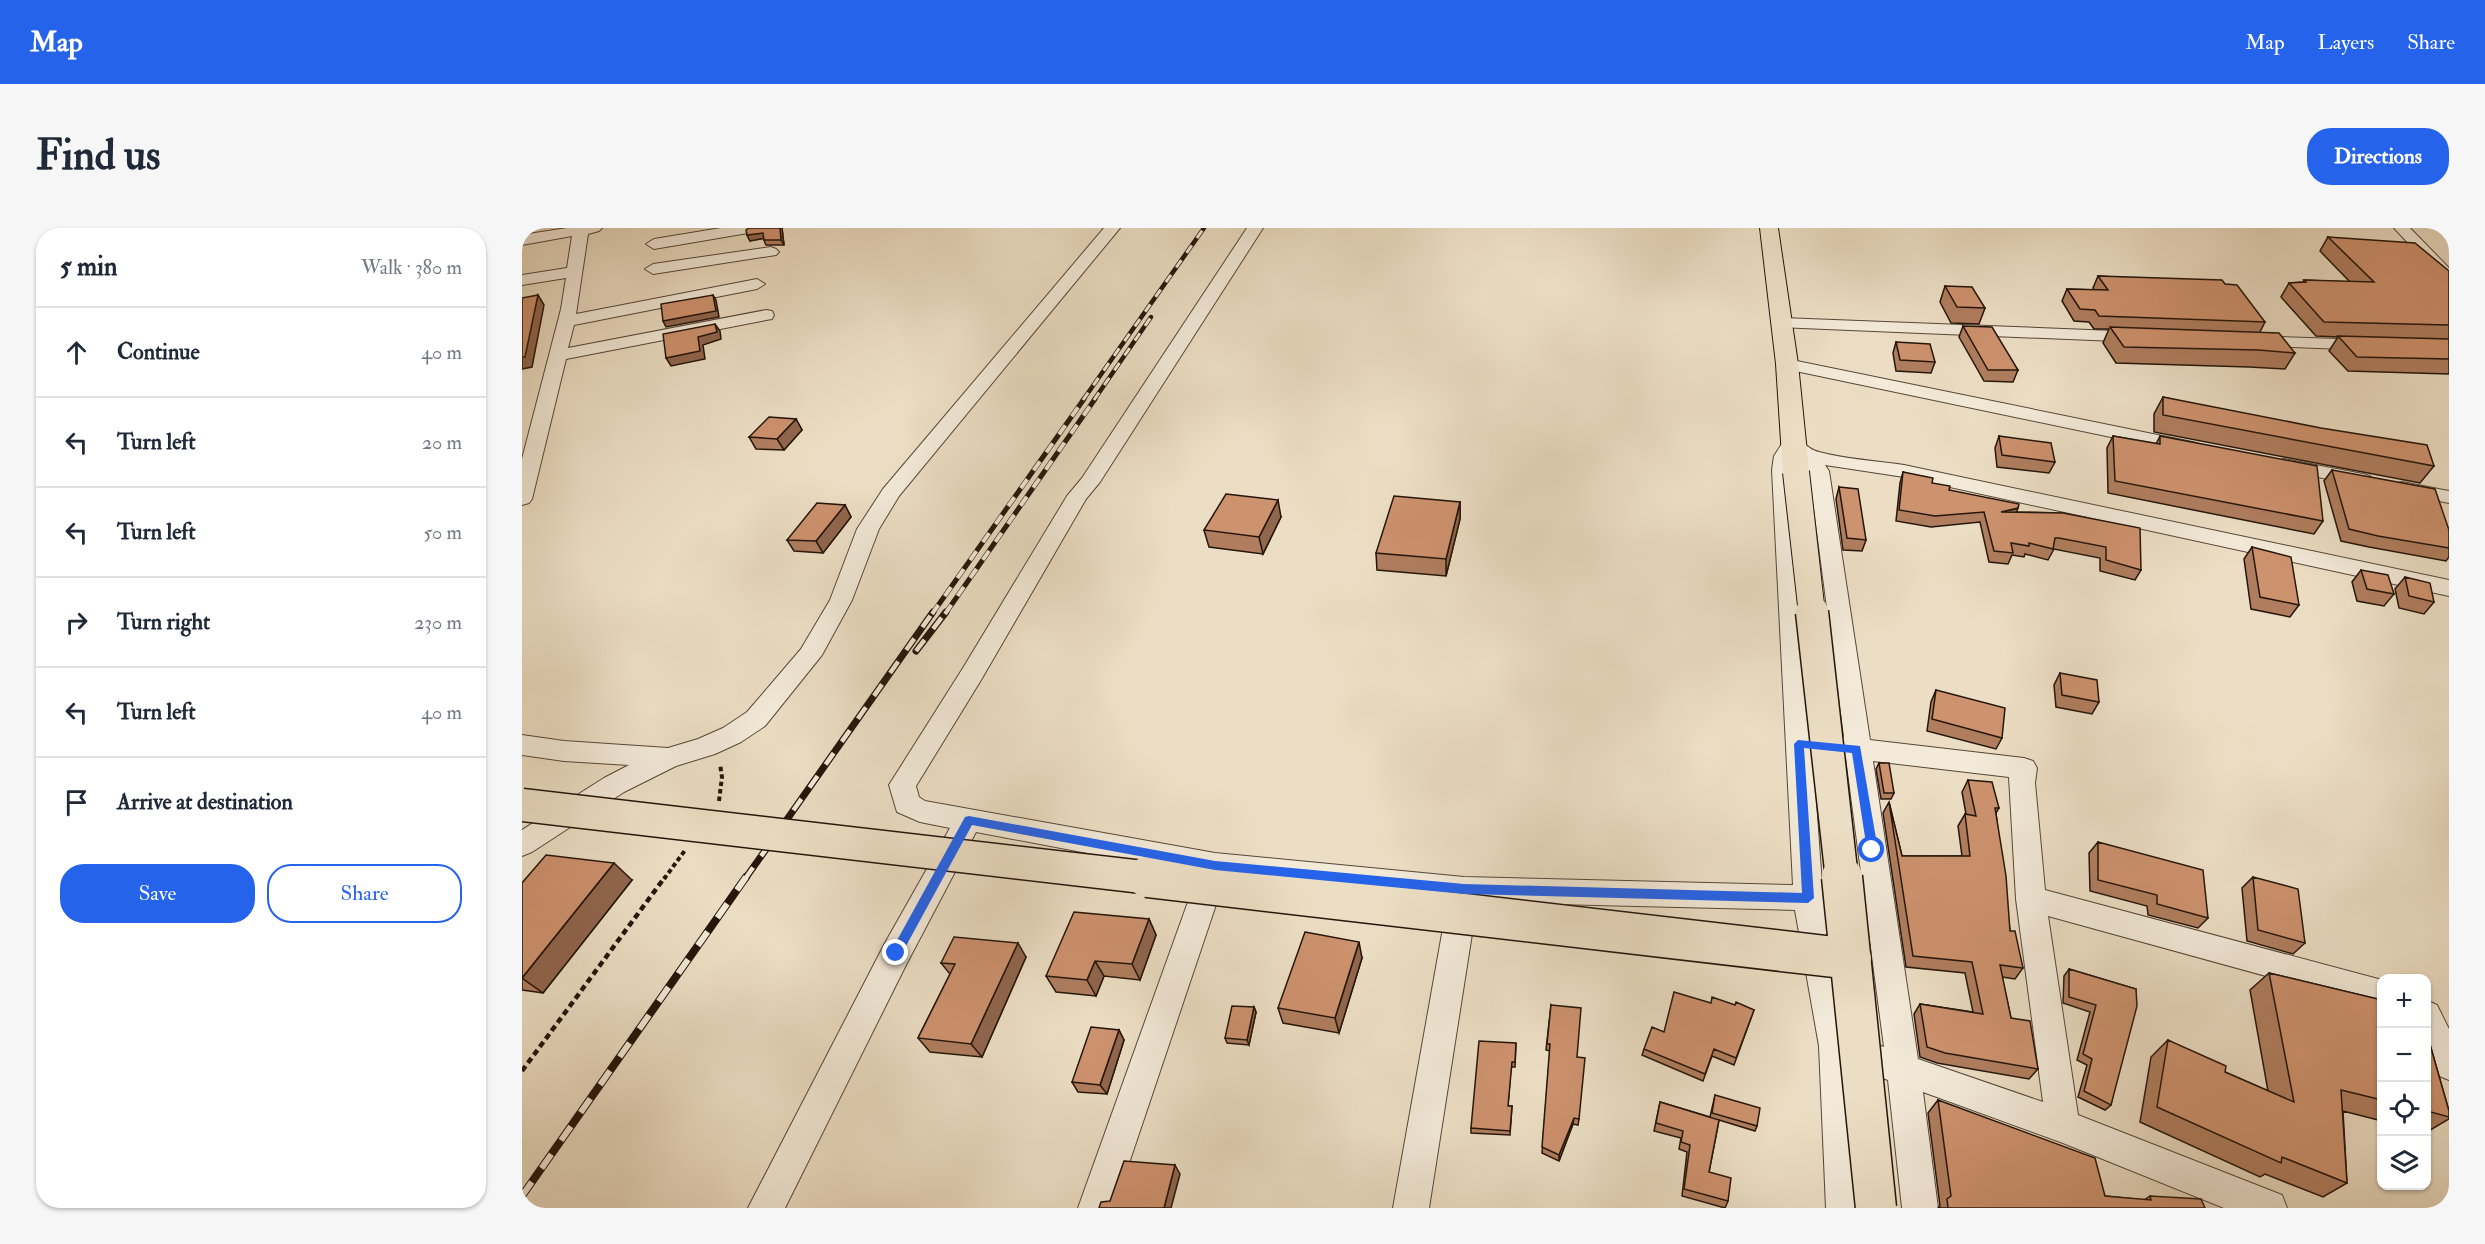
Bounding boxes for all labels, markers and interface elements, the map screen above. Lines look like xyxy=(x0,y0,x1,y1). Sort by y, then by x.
text: Map xyxy=(30,25,83,60)
text: Map xyxy=(2245,29,2285,56)
text: Layers xyxy=(2318,29,2374,56)
text: Share xyxy=(2407,29,2455,56)
button: Directions xyxy=(2307,128,2449,185)
text: Find us xyxy=(36,130,160,182)
text: 5 min xyxy=(60,251,117,283)
text: Walk · 380 m xyxy=(361,255,462,280)
icon: ahead xyxy=(60,336,93,369)
text: Continue xyxy=(117,338,200,366)
text: 40 m xyxy=(421,340,462,365)
icon: left xyxy=(60,426,93,459)
text: Turn left xyxy=(117,428,196,456)
text: 20 m xyxy=(422,430,462,455)
icon: left xyxy=(60,516,93,549)
text: Turn left xyxy=(117,518,196,546)
text: 50 m xyxy=(423,520,462,545)
icon: right xyxy=(60,606,93,639)
text: Turn right xyxy=(117,608,210,636)
text: 230 m xyxy=(414,610,462,635)
icon: left xyxy=(60,696,93,729)
text: Turn left xyxy=(117,698,196,726)
text: 40 m xyxy=(421,700,462,725)
icon: arrive xyxy=(60,786,93,819)
text: Arrive at destination xyxy=(117,788,293,816)
route start xyxy=(1858,836,1884,862)
button: Save xyxy=(60,864,255,923)
button: Share xyxy=(267,864,462,923)
route end xyxy=(882,939,908,965)
map controls xyxy=(2377,974,2431,1190)
button: + xyxy=(2377,974,2431,1028)
button: − xyxy=(2377,1028,2431,1082)
button: locate xyxy=(2377,1082,2431,1136)
button: layers xyxy=(2377,1136,2431,1190)

